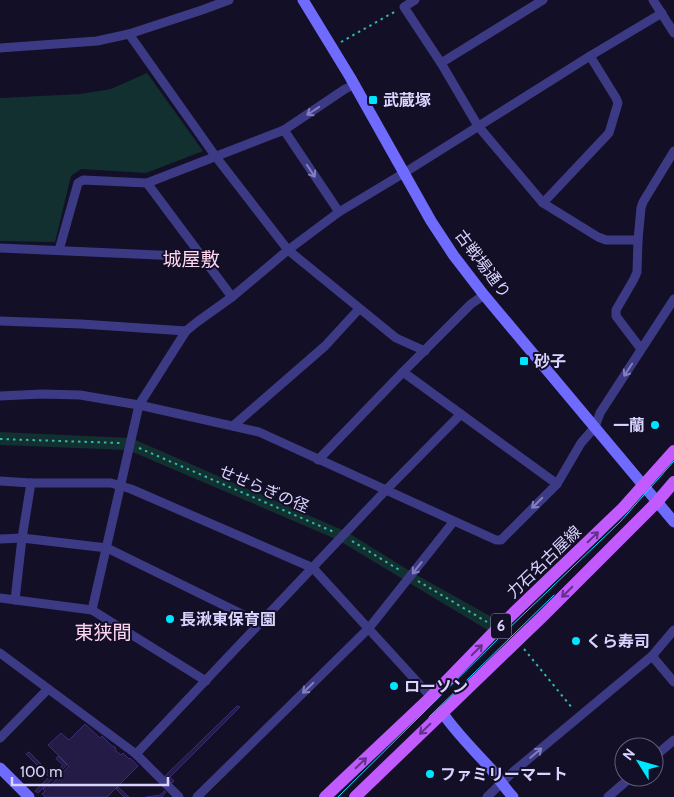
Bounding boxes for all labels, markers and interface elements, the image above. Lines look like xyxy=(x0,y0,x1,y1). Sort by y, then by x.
place label: 武蔵塚 xyxy=(383,91,431,110)
marker: 武蔵塚 xyxy=(367,94,379,106)
one-way arrow xyxy=(306,106,320,116)
one-way arrow xyxy=(306,163,316,177)
street label: 古戦場通り xyxy=(451,226,515,302)
district label: 城屋敷 xyxy=(162,248,220,271)
place label: 砂子 xyxy=(534,352,566,371)
marker: 砂子 xyxy=(518,355,530,367)
one-way arrow xyxy=(623,362,633,376)
place label: 一蘭 xyxy=(613,416,645,435)
marker: 一蘭 xyxy=(649,419,661,431)
street label: せせらぎの径 xyxy=(216,461,312,517)
one-way arrow xyxy=(531,497,544,509)
street label: 力石名古屋線 xyxy=(503,522,585,602)
one-way arrow xyxy=(587,531,599,543)
one-way arrow xyxy=(412,561,423,574)
one-way arrow xyxy=(561,586,573,598)
place label: 長湫東保育園 xyxy=(180,610,276,629)
marker: 長湫東保育園 xyxy=(164,613,176,625)
road number: 6 xyxy=(491,614,511,638)
district label: 東狭間 xyxy=(74,621,132,644)
place label: くら寿司 xyxy=(586,632,650,651)
marker: くら寿司 xyxy=(570,635,582,647)
one-way arrow xyxy=(471,644,483,656)
place label: ローソン xyxy=(404,677,468,696)
marker: ローソン xyxy=(388,680,400,692)
one-way arrow xyxy=(302,682,314,694)
one-way arrow xyxy=(418,723,431,735)
north arrow xyxy=(614,737,664,787)
text: N xyxy=(618,745,639,764)
one-way arrow xyxy=(529,748,542,759)
scale bar xyxy=(12,754,169,786)
one-way arrow xyxy=(354,757,367,769)
text: 100 m xyxy=(20,763,62,781)
place label: ファミリーマート xyxy=(440,765,568,784)
marker: ファミリーマート xyxy=(424,768,436,780)

